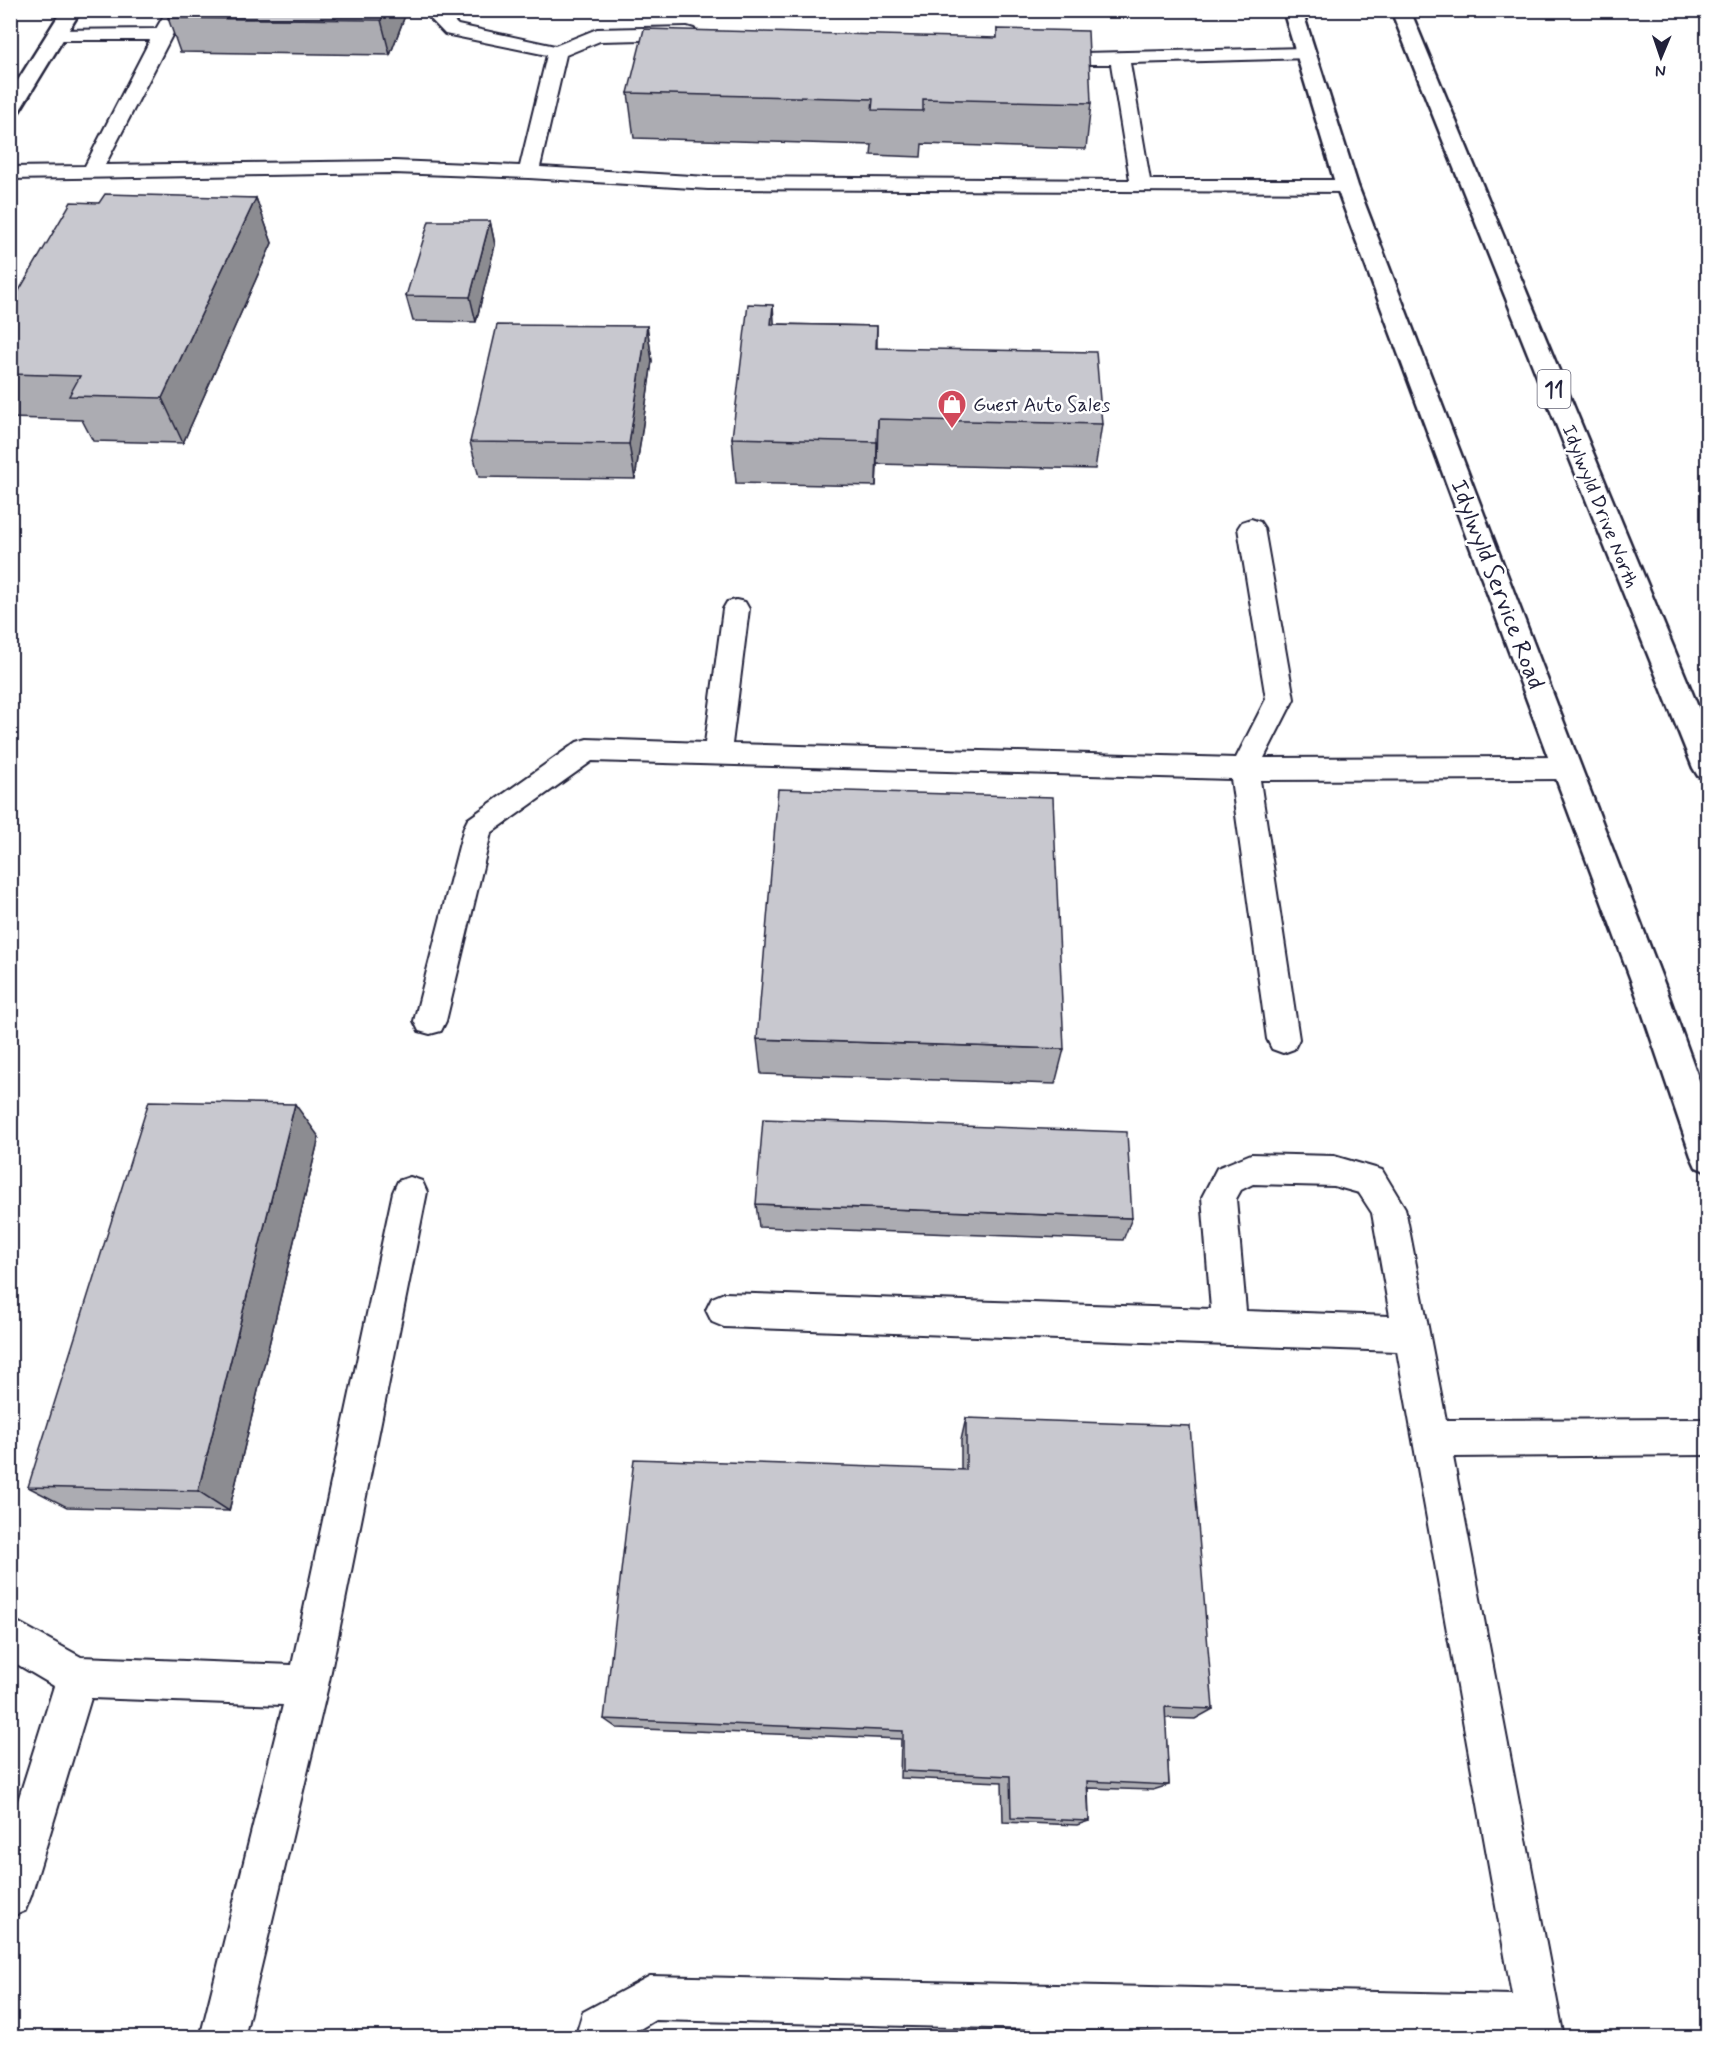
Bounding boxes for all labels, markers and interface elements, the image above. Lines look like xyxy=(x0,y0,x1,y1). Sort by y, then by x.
north arrow xyxy=(1631,27,1691,87)
text: N xyxy=(1655,60,1666,81)
road number: 11 xyxy=(1538,370,1570,408)
shop icon: Guest Auto Sales xyxy=(936,388,968,430)
place label: Guest Auto Sales xyxy=(973,392,1110,419)
street label: Idylwyld Drive North xyxy=(1554,421,1645,592)
street label: Idylwyld Service Road xyxy=(1442,475,1551,694)

